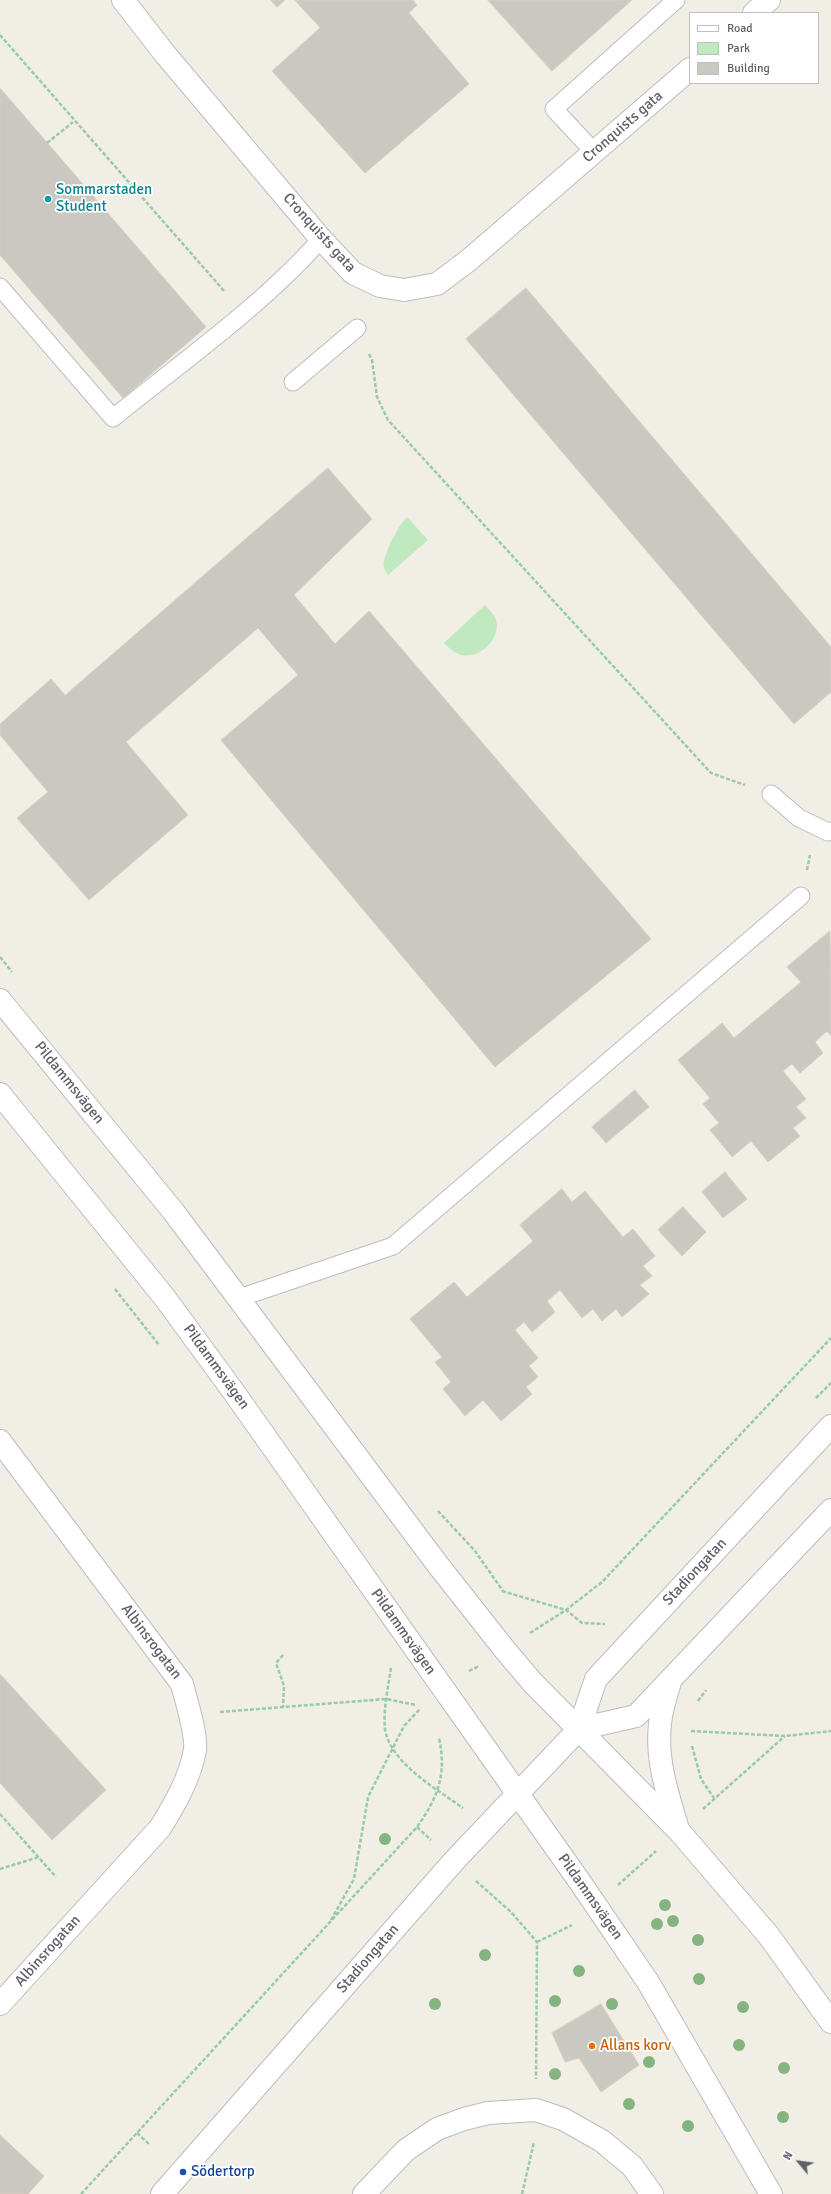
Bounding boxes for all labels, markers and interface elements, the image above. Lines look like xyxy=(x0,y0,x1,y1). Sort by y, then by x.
legend xyxy=(689,12,819,84)
text: Road xyxy=(727,21,753,36)
text: Park xyxy=(727,41,750,56)
text: Building xyxy=(727,61,770,76)
street label: Cronquists gata xyxy=(579,87,667,167)
place label: Sommarstaden Student xyxy=(56,181,152,216)
street label: Cronquists gata xyxy=(279,190,359,276)
marker: Sommarstaden Student xyxy=(43,194,53,204)
street label: Pildammsvägen xyxy=(30,1038,108,1128)
street label: Pildammsvägen xyxy=(179,1321,253,1413)
street label: Stadiongatan xyxy=(659,1535,731,1609)
street label: Pildammsvägen xyxy=(367,1586,439,1678)
street label: Albinsrogatan xyxy=(117,1601,185,1683)
street label: Pildammsvägen xyxy=(554,1851,626,1943)
street label: Albinsrogatan xyxy=(11,1912,85,1990)
street label: Stadiongatan xyxy=(333,1921,403,1997)
place label: Allans korv xyxy=(600,2037,671,2055)
marker: Allans korv xyxy=(587,2041,597,2051)
north arrow xyxy=(779,2142,819,2182)
text: N xyxy=(781,2149,796,2162)
place label: Södertorp xyxy=(191,2163,255,2181)
marker: Södertorp xyxy=(178,2167,188,2177)

